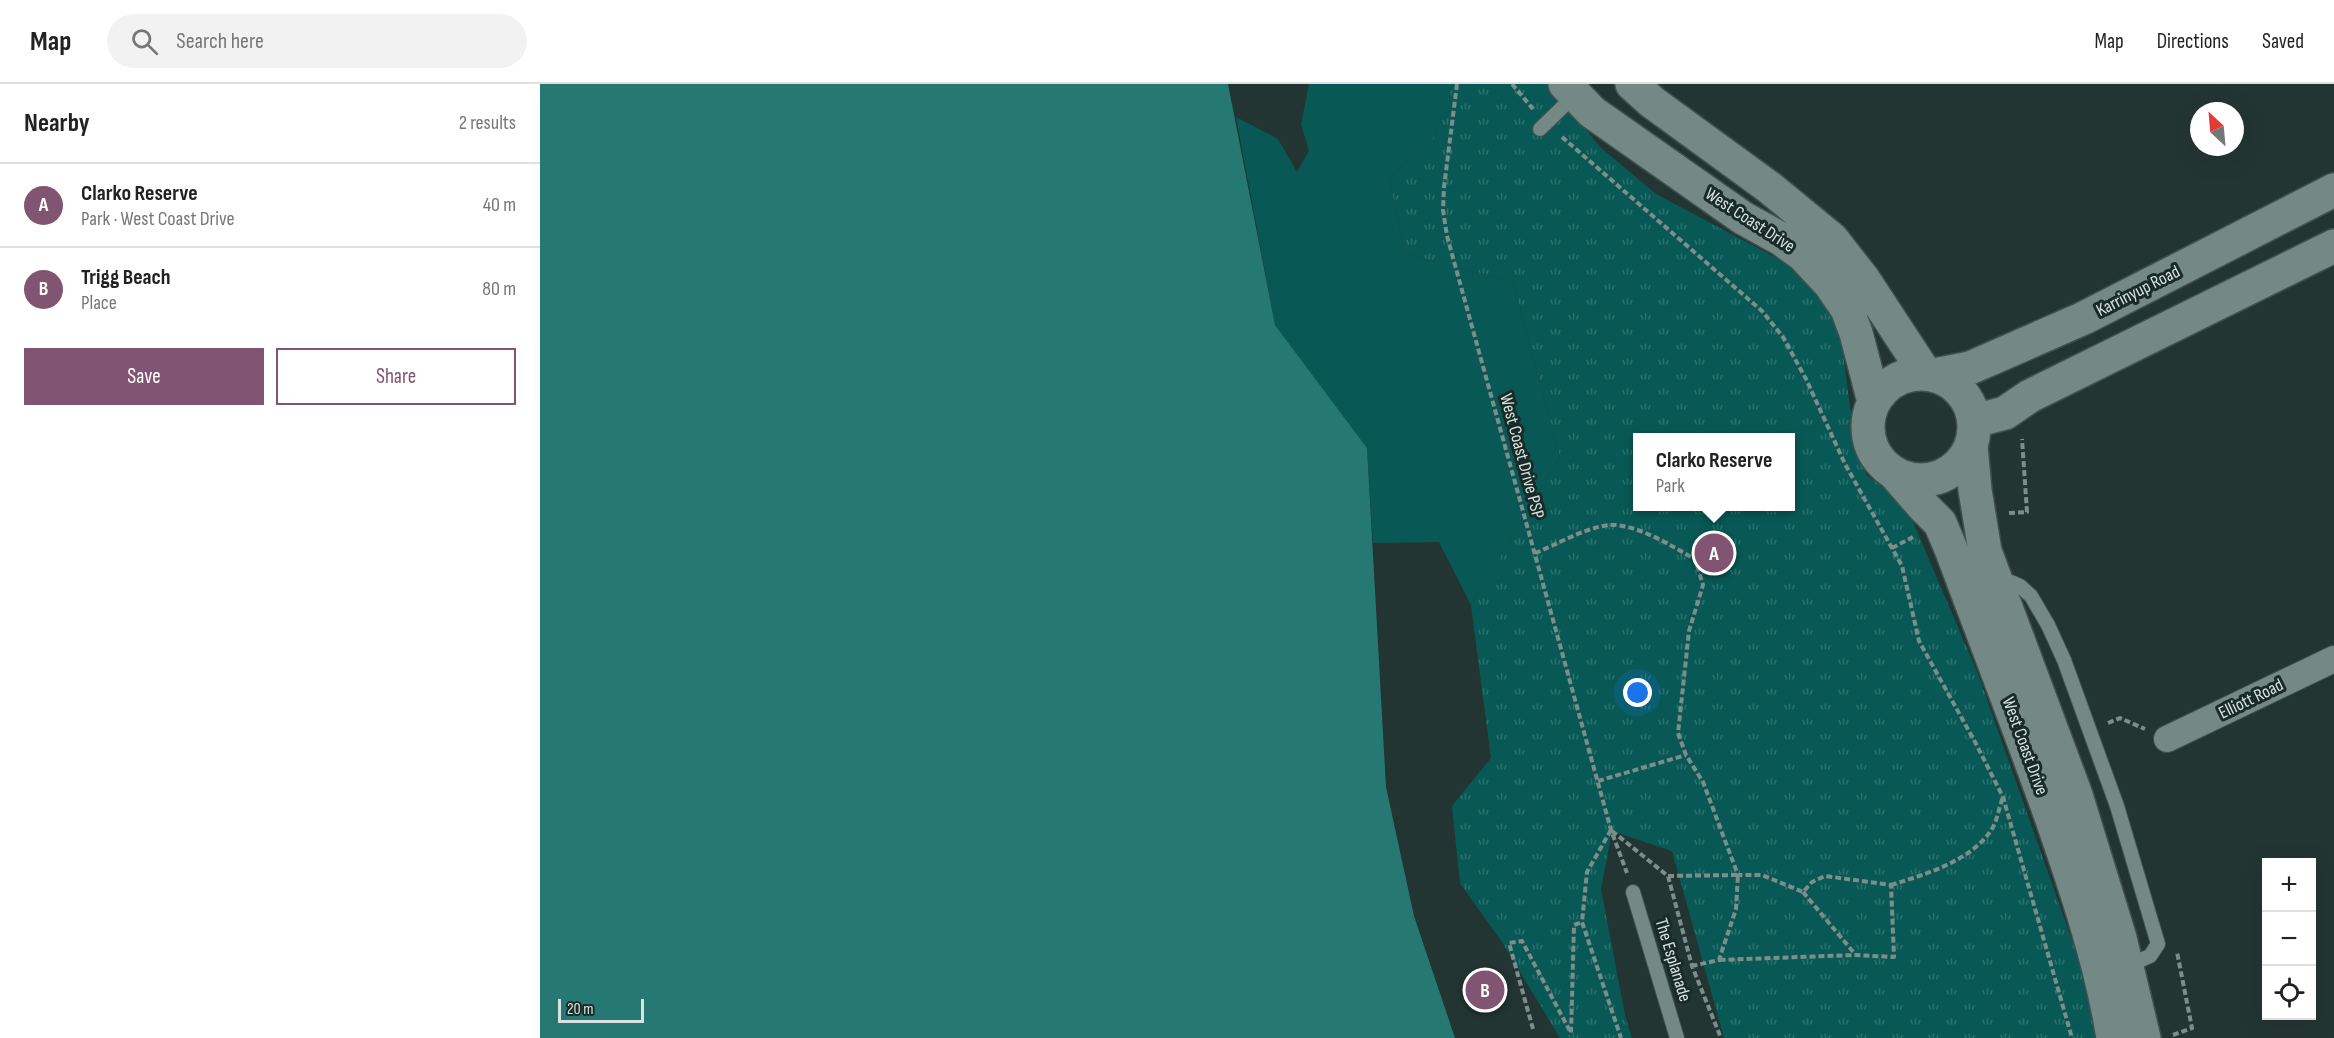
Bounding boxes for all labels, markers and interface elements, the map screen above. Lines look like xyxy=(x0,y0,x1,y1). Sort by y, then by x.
search box xyxy=(107,14,527,68)
text: Map xyxy=(30,25,71,58)
icon: search xyxy=(128,25,161,58)
text: Search here xyxy=(176,28,264,55)
text: Map xyxy=(2094,29,2124,54)
text: Directions xyxy=(2157,29,2229,54)
text: Saved xyxy=(2262,29,2304,54)
north arrow xyxy=(2190,102,2244,156)
text: Nearby xyxy=(24,108,90,139)
text: 2 results xyxy=(459,111,516,135)
text: Clarko Reserve xyxy=(81,180,198,207)
street label: West Coast Drive xyxy=(1701,183,1799,257)
text: A xyxy=(39,193,48,217)
text: 40 m xyxy=(483,193,516,217)
text: Park · West Coast Drive xyxy=(81,207,235,231)
street label: Karrinyup Road xyxy=(2093,261,2183,321)
text: Trigg Beach xyxy=(81,264,171,291)
text: B xyxy=(39,277,48,301)
text: 80 m xyxy=(482,277,516,301)
text: Place xyxy=(81,291,117,315)
button: Save xyxy=(24,348,264,405)
button: Share xyxy=(276,348,516,405)
street label: West Coast Drive PSP xyxy=(1495,391,1549,521)
popup xyxy=(1633,433,1795,511)
text: Clarko Reserve xyxy=(1656,447,1772,474)
text: Park xyxy=(1656,474,1685,498)
pin: A xyxy=(1694,530,1734,576)
street label: Elliott Road xyxy=(2215,674,2287,724)
your location xyxy=(1623,678,1652,707)
street label: West Coast Drive xyxy=(1998,694,2052,798)
map controls xyxy=(2262,858,2316,1020)
button: + xyxy=(2262,858,2316,912)
button: − xyxy=(2262,912,2316,966)
street label: The Esplanade xyxy=(1650,916,1696,1004)
button: locate xyxy=(2262,966,2316,1020)
pin: B xyxy=(1466,968,1504,1012)
scale bar xyxy=(558,996,644,1024)
text: 20 m xyxy=(567,1000,594,1019)

